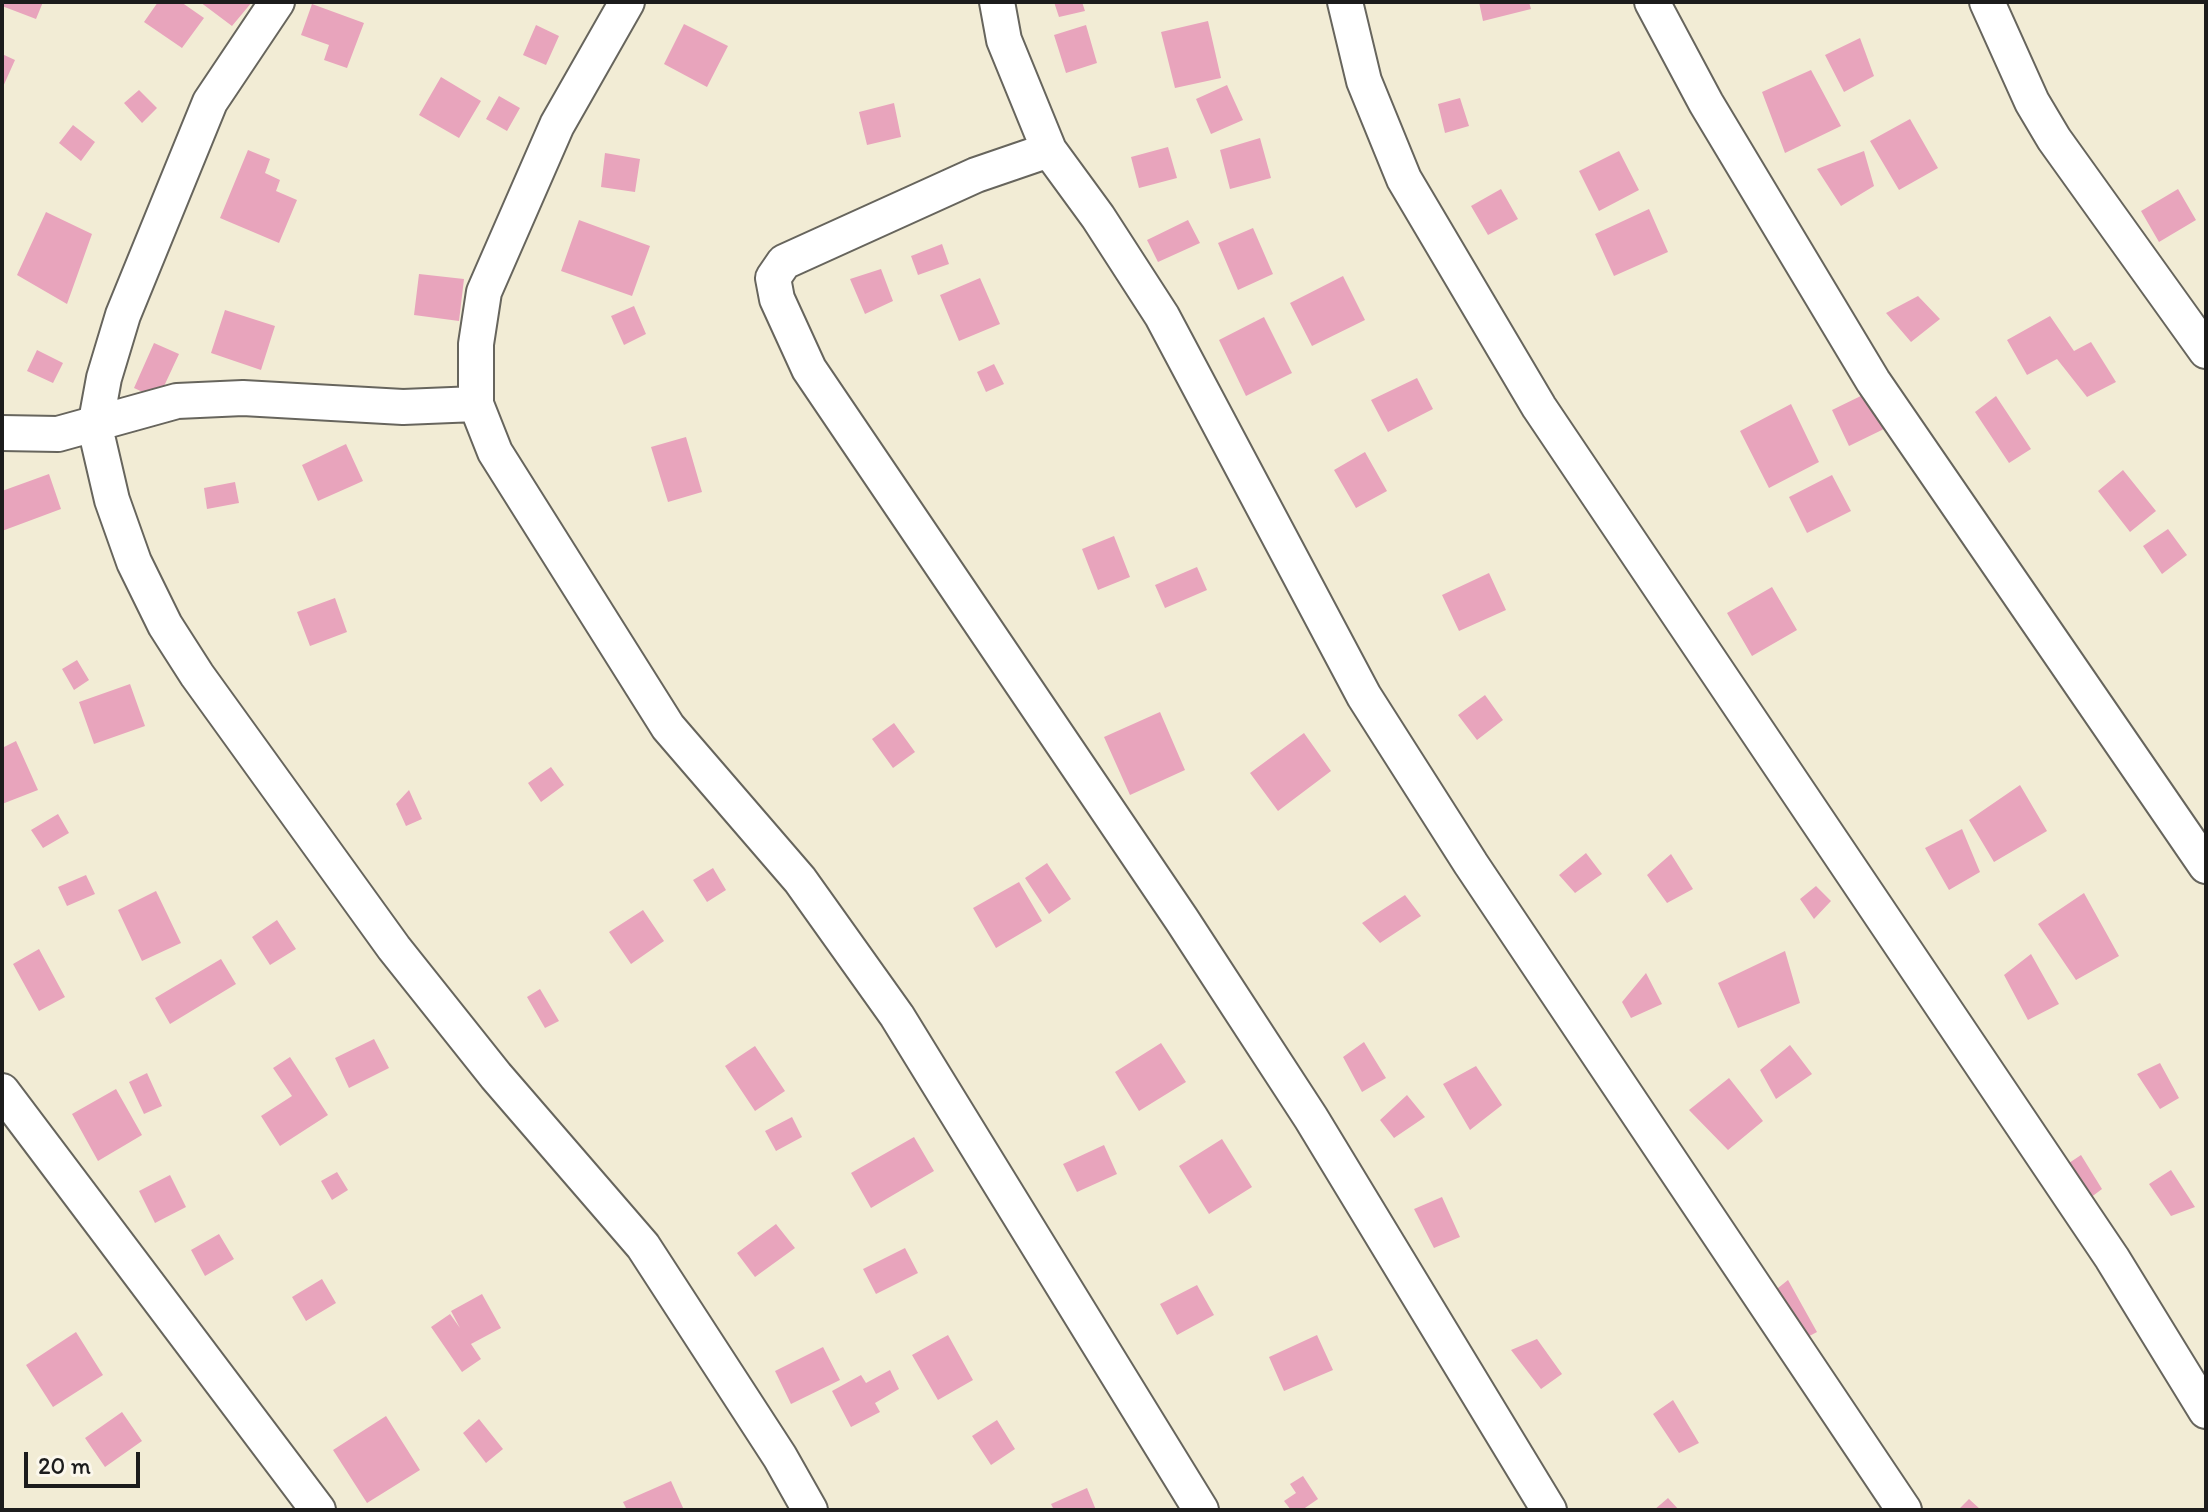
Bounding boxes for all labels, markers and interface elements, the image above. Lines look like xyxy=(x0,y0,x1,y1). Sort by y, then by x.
scale bar xyxy=(28,1436,144,1486)
text: 20 m xyxy=(38,1451,91,1480)

